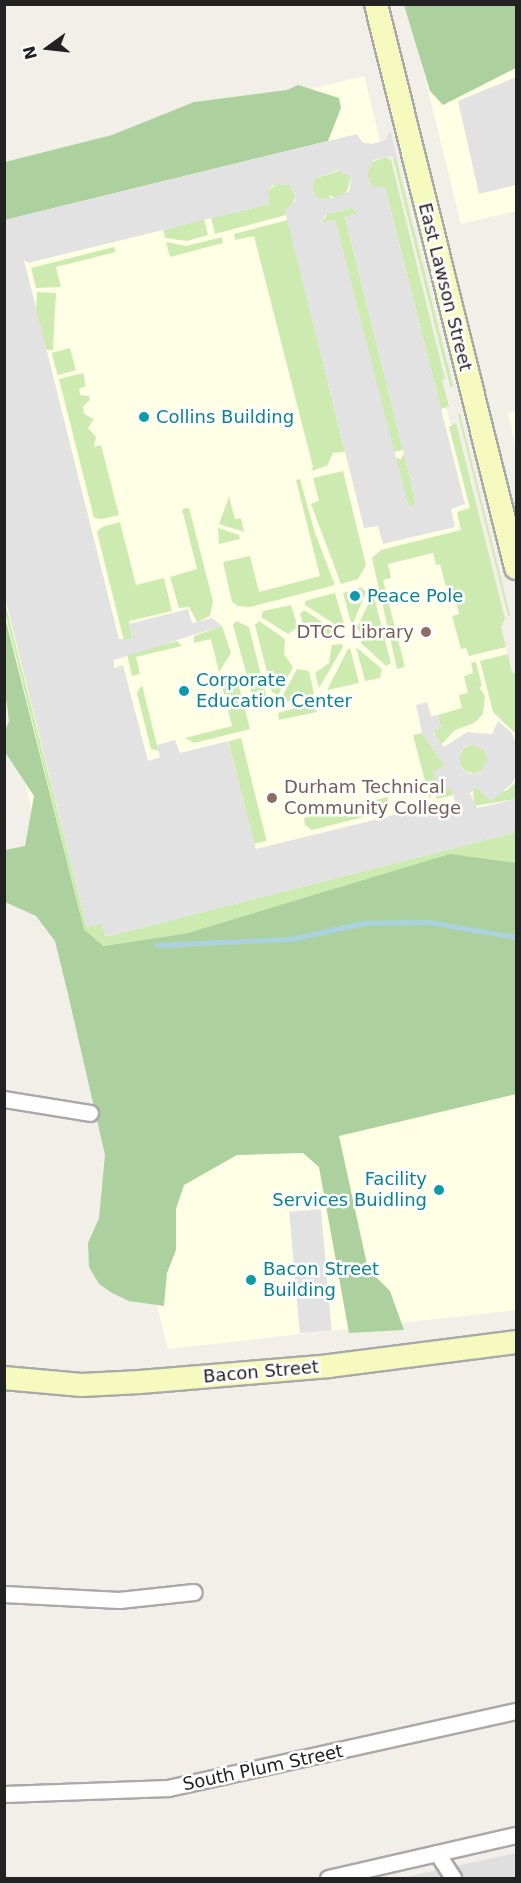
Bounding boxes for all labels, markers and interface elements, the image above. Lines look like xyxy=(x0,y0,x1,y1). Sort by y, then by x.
north arrow xyxy=(18,18,78,78)
text: N xyxy=(19,44,41,62)
street label: East Lawson Street xyxy=(414,201,476,373)
place label: Collins Building xyxy=(156,406,294,428)
marker: Collins Building xyxy=(137,410,151,424)
place label: Peace Pole xyxy=(367,585,463,607)
marker: Peace Pole xyxy=(348,589,362,603)
place label: DTCC Library xyxy=(296,621,414,643)
marker: DTCC Library xyxy=(419,625,433,639)
place label: Corporate Education Center xyxy=(196,670,352,712)
marker: Corporate Education Center xyxy=(177,684,191,698)
place label: Durham Technical Community College xyxy=(284,777,461,820)
marker: Durham Technical Community College xyxy=(265,791,279,805)
place label: Facility Services Buidling xyxy=(272,1169,427,1212)
marker: Facility Services Buidling xyxy=(432,1183,446,1197)
place label: Bacon Street Building xyxy=(263,1259,379,1302)
marker: Bacon Street Building xyxy=(244,1273,258,1287)
street label: Bacon Street xyxy=(202,1356,320,1388)
street label: South Plum Street xyxy=(181,1740,345,1796)

